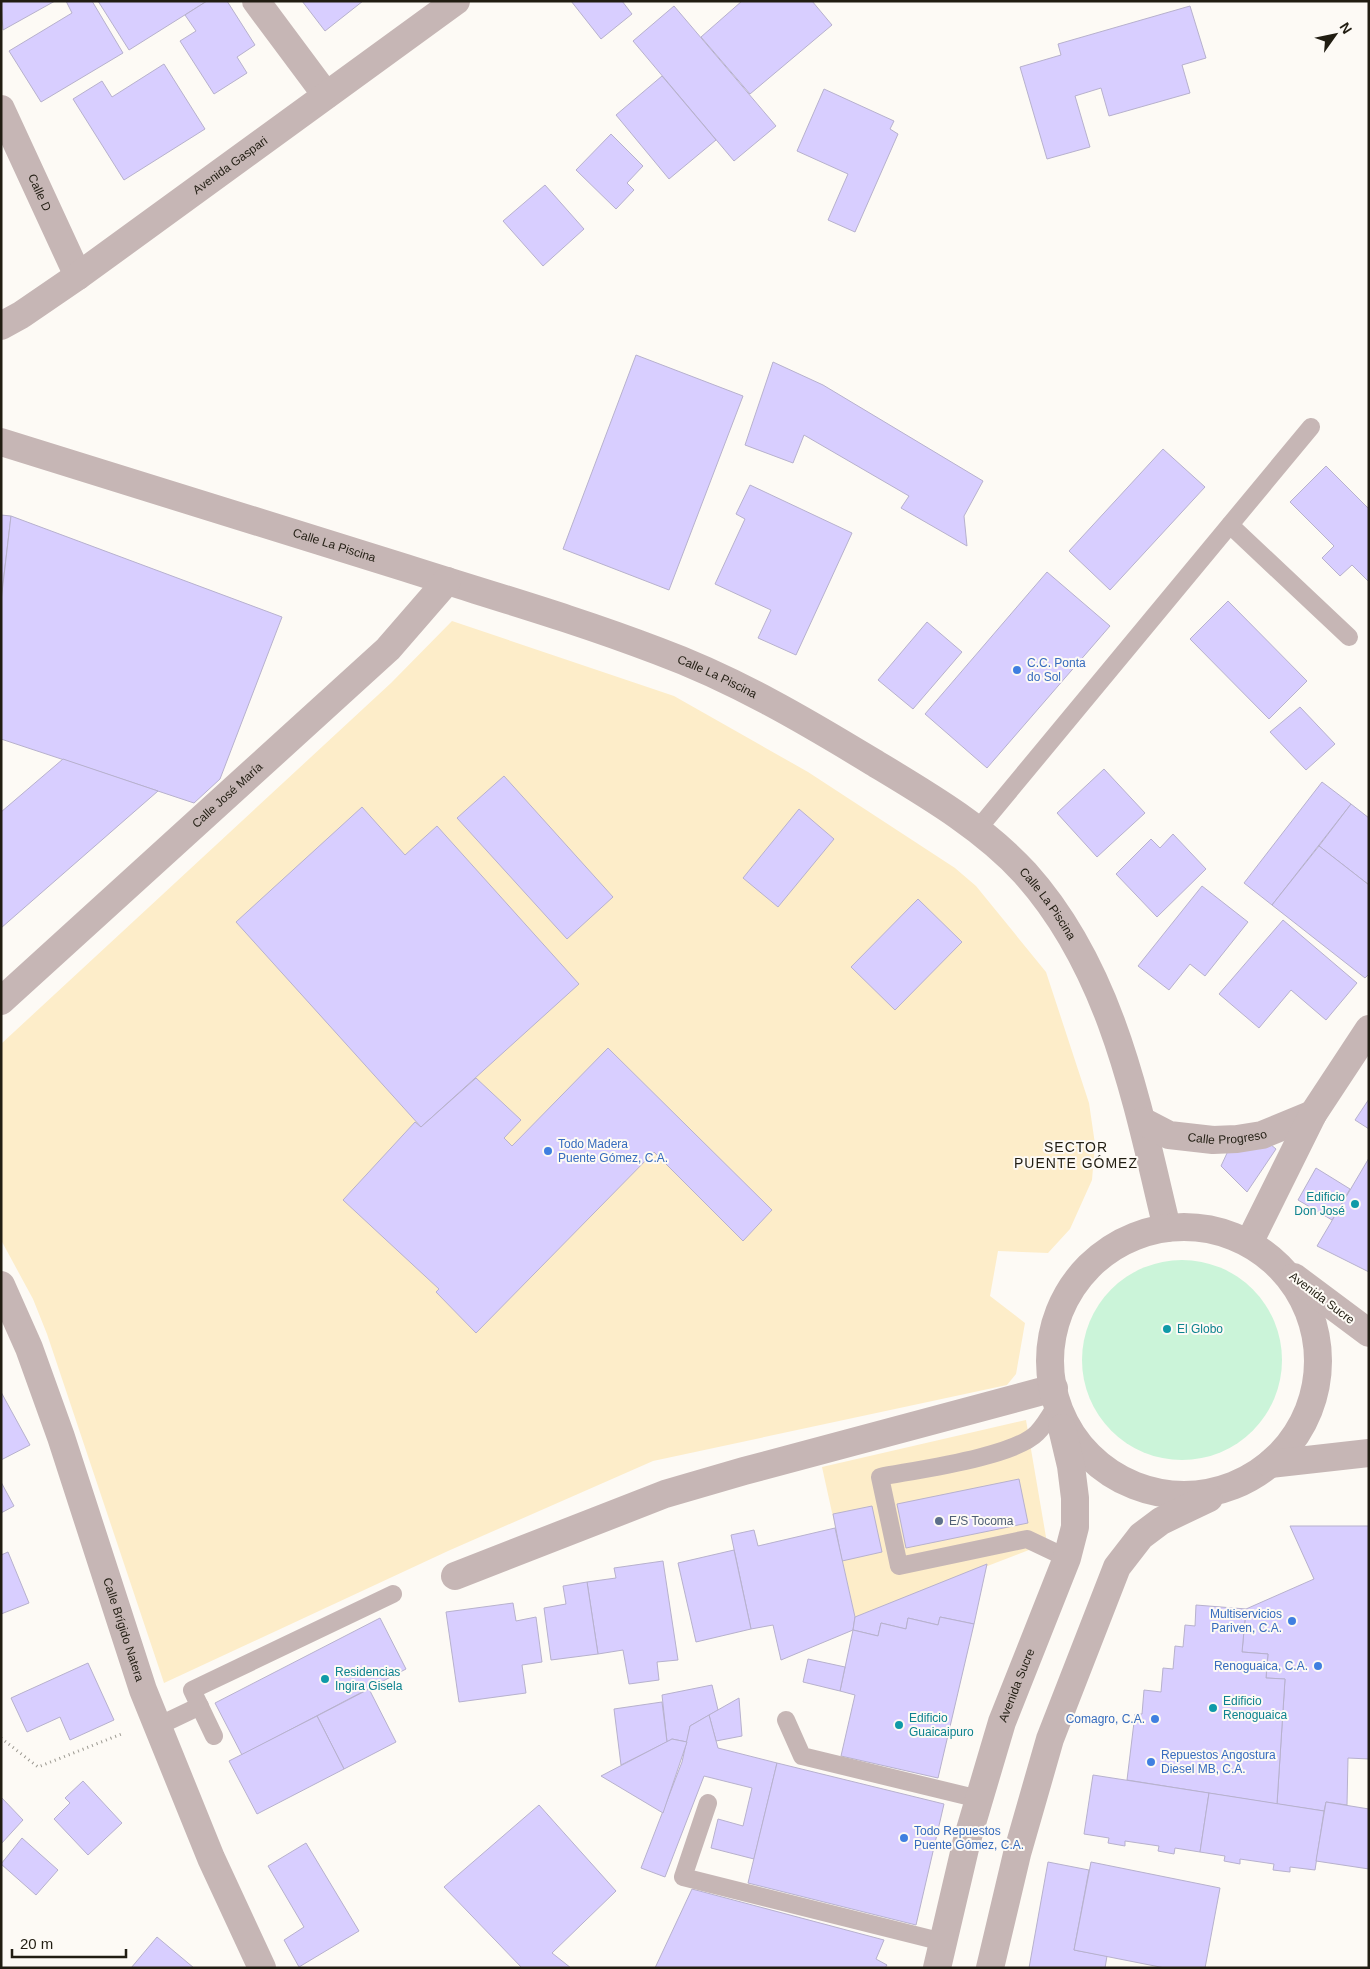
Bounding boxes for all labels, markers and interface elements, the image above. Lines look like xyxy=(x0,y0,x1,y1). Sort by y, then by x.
north arrow xyxy=(1310,10,1360,60)
text: N xyxy=(1336,19,1355,37)
street label: Avenida Gaspari xyxy=(190,134,270,197)
street label: Calle D xyxy=(25,172,54,214)
street label: Calle La Piscina xyxy=(291,526,378,565)
street label: Calle La Piscina xyxy=(675,652,760,701)
place label: C.C. Ponta do Sol xyxy=(1027,656,1086,684)
marker: C.C. Ponta do Sol xyxy=(1011,664,1023,676)
street label: Calle José María xyxy=(189,759,266,831)
street label: Calle La Piscina xyxy=(1017,865,1079,943)
street label: Calle Progreso xyxy=(1187,1127,1269,1147)
place label: Todo Madera Puente Gómez, C.A. xyxy=(558,1137,668,1165)
district label: SECTOR PUENTE GÓMEZ xyxy=(1014,1139,1138,1171)
marker: Todo Madera Puente Gómez, C.A. xyxy=(542,1145,554,1157)
place label: Edificio Don José xyxy=(1294,1190,1345,1218)
marker: Edificio Don José xyxy=(1349,1198,1361,1210)
street label: Avenida Sucre xyxy=(1287,1269,1358,1327)
place label: El Globo xyxy=(1177,1322,1223,1336)
marker: El Globo xyxy=(1161,1323,1173,1335)
place label: E/S Tocoma xyxy=(949,1514,1014,1528)
marker: E/S Tocoma xyxy=(933,1515,945,1527)
street label: Calle Brígido Natera xyxy=(100,1576,147,1684)
place label: Multiservicios Pariven, C.A. xyxy=(1210,1607,1282,1635)
marker: Multiservicios Pariven, C.A. xyxy=(1286,1615,1298,1627)
street label: Avenida Sucre xyxy=(996,1646,1038,1724)
place label: Renoguaica, C.A. xyxy=(1214,1659,1308,1673)
marker: Renoguaica, C.A. xyxy=(1312,1660,1324,1672)
place label: Residencias Ingira Gisela xyxy=(335,1665,403,1693)
marker: Residencias Ingira Gisela xyxy=(319,1673,331,1685)
place label: Edificio Renoguaica xyxy=(1223,1694,1287,1722)
marker: Edificio Renoguaica xyxy=(1207,1702,1219,1714)
place label: Edificio Guaicaipuro xyxy=(909,1711,974,1739)
place label: Comagro, C.A. xyxy=(1066,1712,1145,1726)
marker: Comagro, C.A. xyxy=(1149,1713,1161,1725)
marker: Edificio Guaicaipuro xyxy=(893,1719,905,1731)
place label: Repuestos Angostura Diesel MB, C.A. xyxy=(1161,1748,1276,1776)
marker: Repuestos Angostura Diesel MB, C.A. xyxy=(1145,1756,1157,1768)
place label: Todo Repuestos Puente Gómez, C.A. xyxy=(914,1824,1024,1852)
marker: Todo Repuestos Puente Gómez, C.A. xyxy=(898,1832,910,1844)
scale bar xyxy=(12,1926,126,1958)
text: 20 m xyxy=(20,1935,53,1952)

